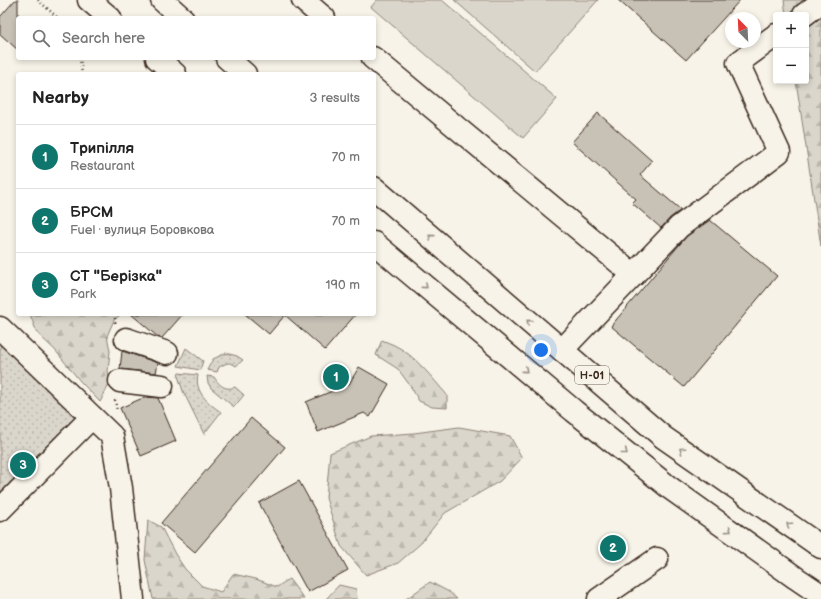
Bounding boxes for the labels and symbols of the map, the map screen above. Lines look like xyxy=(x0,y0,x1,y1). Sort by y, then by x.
north arrow xyxy=(725,12,761,48)
one-way arrow xyxy=(428,235,435,242)
one-way arrow xyxy=(421,282,428,289)
one-way arrow xyxy=(527,319,534,326)
your location xyxy=(531,340,551,360)
pin: 1 xyxy=(323,362,349,392)
one-way arrow xyxy=(520,366,527,373)
road number: Н-01 xyxy=(575,366,609,384)
one-way arrow xyxy=(621,448,628,455)
one-way arrow xyxy=(680,448,687,455)
pin: 3 xyxy=(10,450,36,480)
one-way arrow xyxy=(786,522,793,530)
one-way arrow xyxy=(725,526,732,533)
pin: 2 xyxy=(600,533,626,563)

